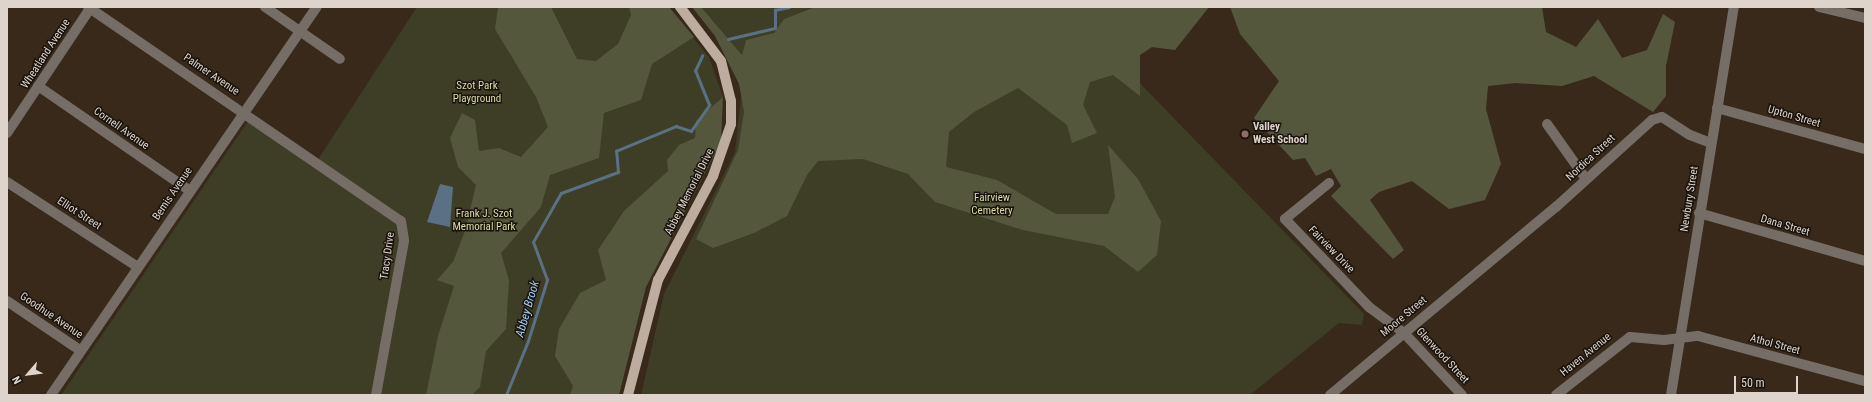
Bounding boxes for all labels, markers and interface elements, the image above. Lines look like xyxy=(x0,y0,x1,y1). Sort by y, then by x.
street label: Wheatland Avenue xyxy=(19,17,73,91)
street label: Palmer Avenue xyxy=(180,51,242,99)
park label: Szot Park Playground xyxy=(453,80,501,106)
street label: Upton Street xyxy=(1766,103,1822,131)
street label: Cornell Avenue xyxy=(91,105,151,153)
place label: Valley West School xyxy=(1253,121,1307,147)
marker: Valley West School xyxy=(1240,129,1250,139)
street label: Nordica Street xyxy=(1564,132,1618,184)
street label: Abbey Memorial Drive xyxy=(663,147,717,237)
street label: Bemis Avenue xyxy=(150,165,196,223)
street label: Newbury Street xyxy=(1678,165,1702,233)
park label: Fairview Cemetery xyxy=(971,192,1013,218)
street label: Elliot Street xyxy=(54,195,104,233)
park label: Frank J. Szot Memorial Park xyxy=(452,208,516,234)
street label: Dana Street xyxy=(1759,213,1811,239)
street label: Fairview Drive xyxy=(1305,224,1357,276)
street label: Tracy Drive xyxy=(378,231,398,281)
water label: Abbey Brook xyxy=(513,279,543,339)
street label: Goodhue Avenue xyxy=(17,290,85,342)
street label: Moore Street xyxy=(1378,294,1430,340)
street label: Glenwood Street xyxy=(1413,325,1471,387)
street label: Haven Avenue xyxy=(1558,331,1614,379)
street label: Athol Street xyxy=(1749,332,1801,358)
north arrow xyxy=(8,354,48,394)
scale bar xyxy=(1736,368,1800,394)
text: N xyxy=(10,374,24,386)
text: 50 m xyxy=(1741,376,1765,390)

